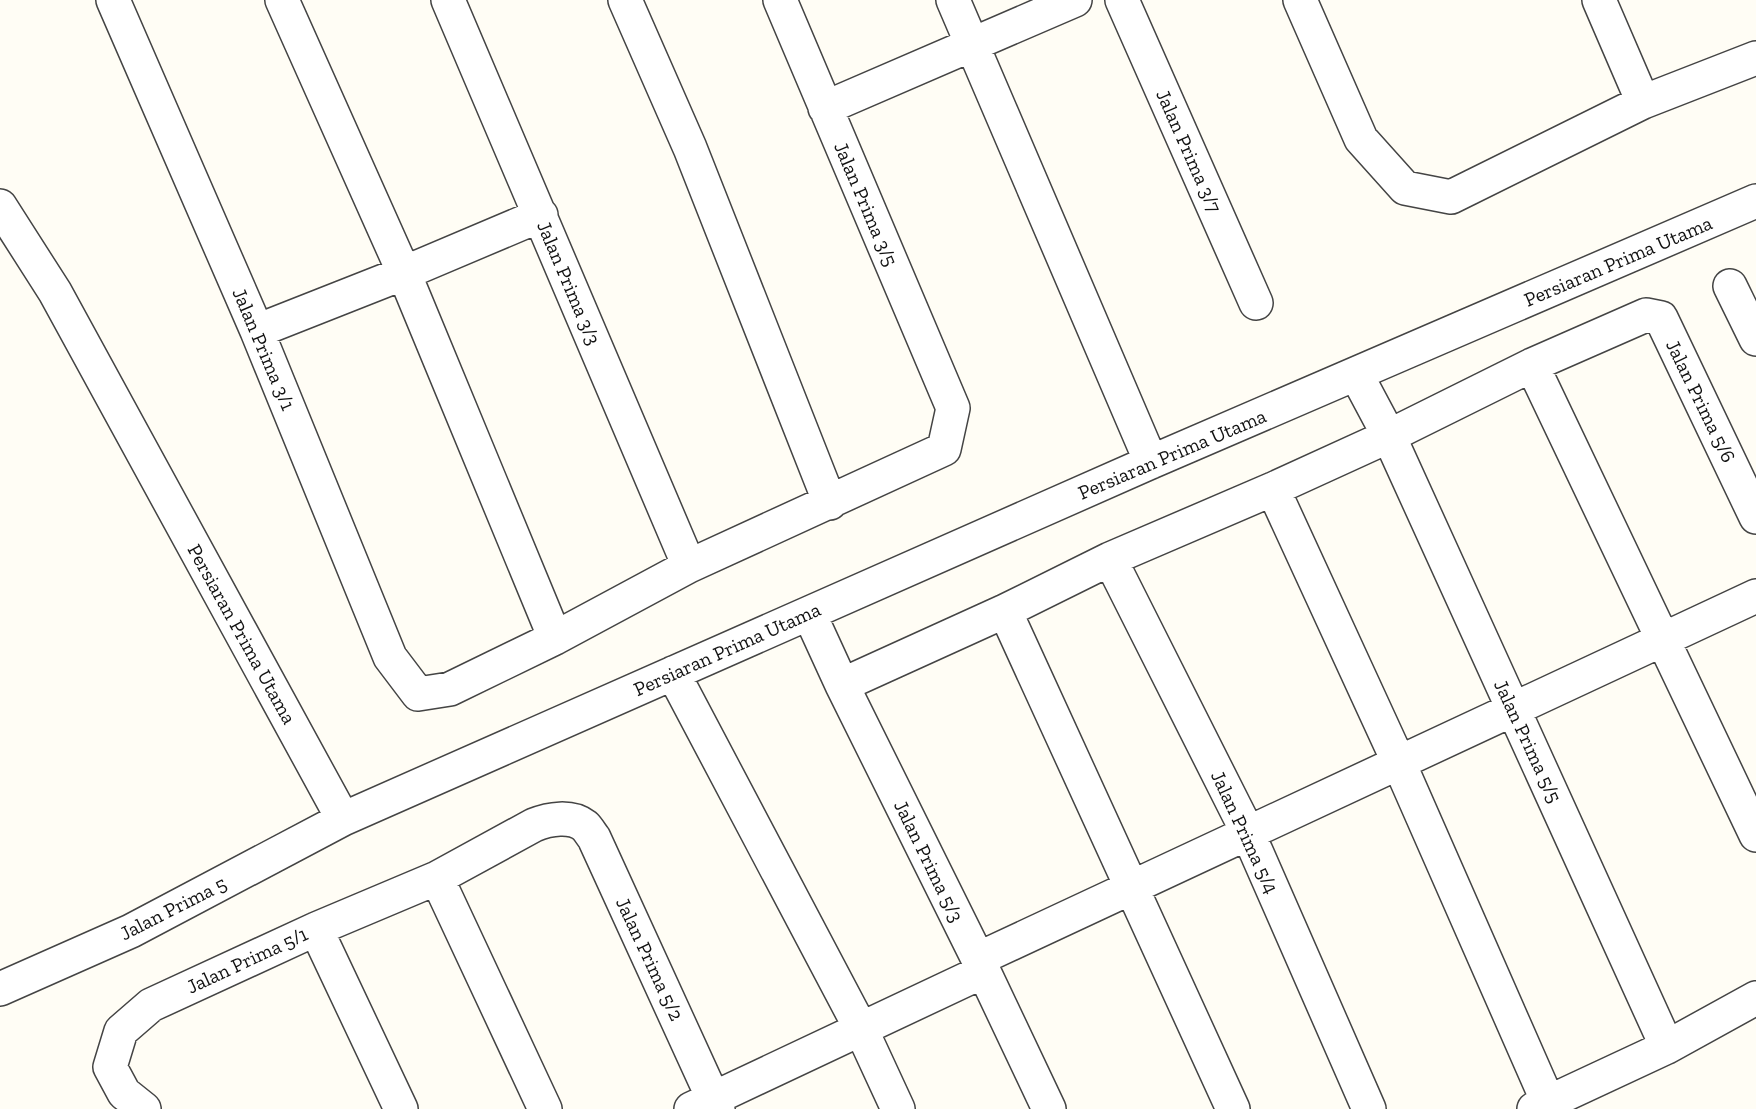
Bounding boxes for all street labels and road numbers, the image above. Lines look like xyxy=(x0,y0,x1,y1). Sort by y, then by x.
street label: Jalan Prima 3/7 xyxy=(1151,86,1227,217)
street label: Jalan Prima 3/5 xyxy=(829,138,903,270)
street label: Persiaran Prima Utama xyxy=(1520,210,1716,312)
street label: Jalan Prima 3/3 xyxy=(532,217,606,349)
street label: Jalan Prima 3/1 xyxy=(227,284,301,414)
street label: Jalan Prima 5/6 xyxy=(1661,336,1741,466)
street label: Persiaran Prima Utama xyxy=(1074,403,1270,505)
street label: Persiaran Prima Utama xyxy=(183,540,302,728)
street label: Persiaran Prima Utama xyxy=(630,597,824,701)
street label: Jalan Prima 5/5 xyxy=(1489,676,1567,806)
street label: Jalan Prima 5/4 xyxy=(1206,767,1284,898)
street label: Jalan Prima 5/3 xyxy=(889,796,969,926)
street label: Jalan Prima 5 xyxy=(116,871,230,945)
street label: Jalan Prima 5/2 xyxy=(611,894,689,1024)
street label: Jalan Prima 5/1 xyxy=(183,921,312,999)

